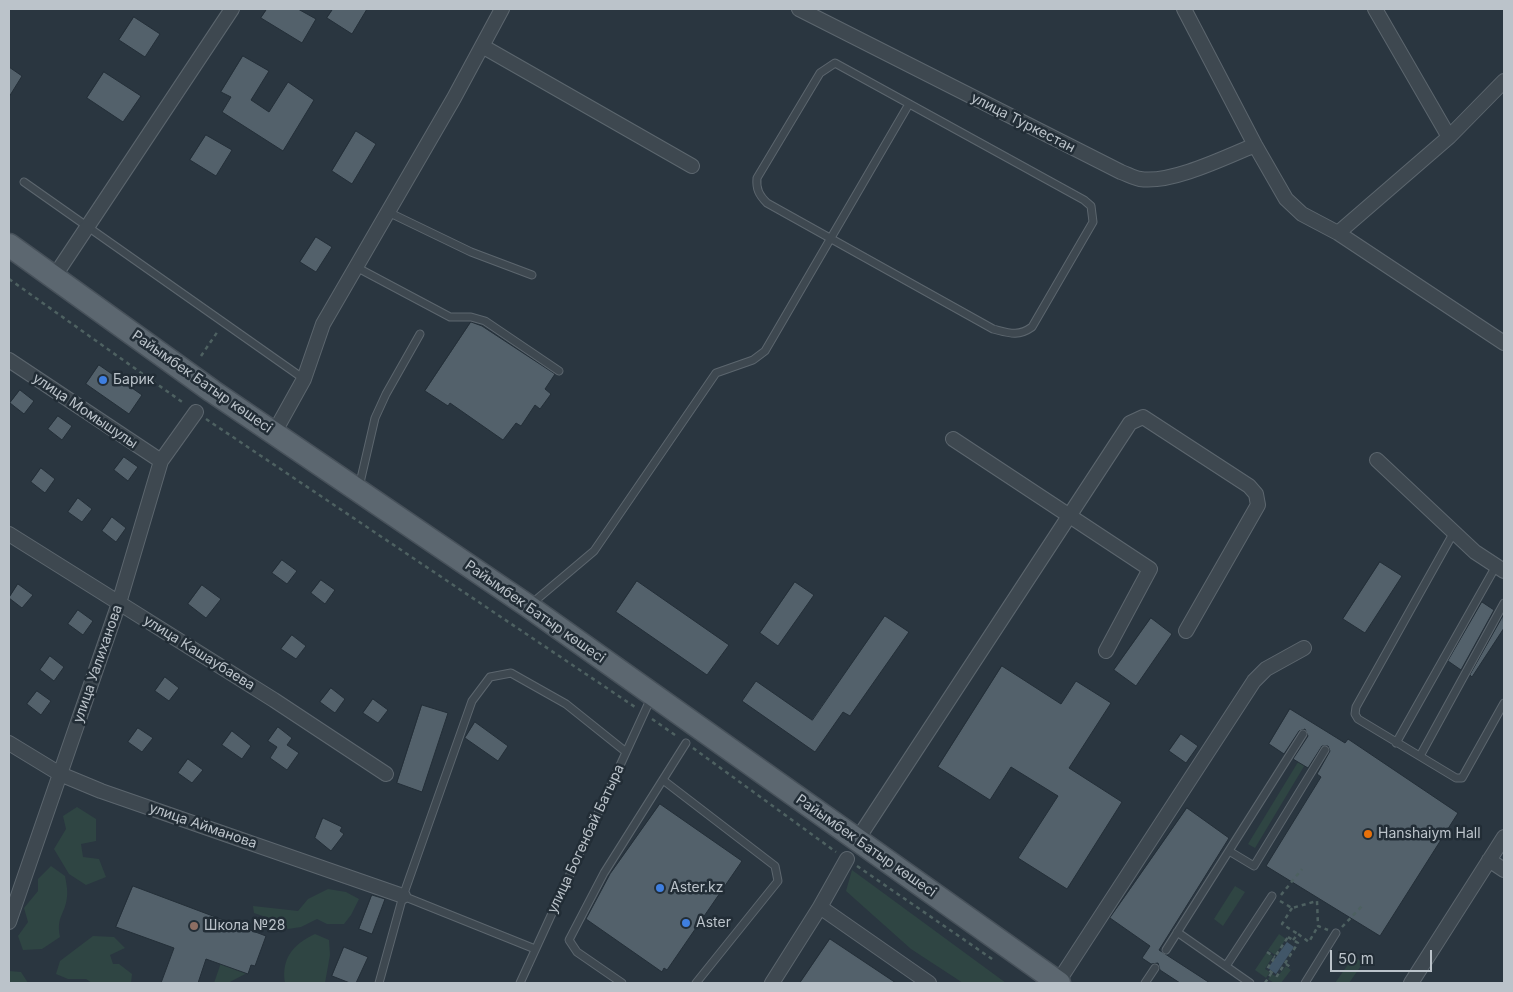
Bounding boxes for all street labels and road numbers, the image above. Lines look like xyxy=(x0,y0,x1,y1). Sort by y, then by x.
street label: улица Туркестан xyxy=(968,90,1078,156)
street label: Райымбек Батыр көшесі xyxy=(129,327,275,437)
street label: улица Момышулы xyxy=(29,370,141,452)
street label: Райымбек Батыр көшесі xyxy=(462,557,608,667)
street label: улица Уалиханова xyxy=(70,603,126,725)
street label: улица Кашаубаева xyxy=(140,612,258,694)
street label: улица Богенбай Батыра xyxy=(544,762,628,916)
street label: Райымбек Батыр көшесі xyxy=(793,791,939,901)
street label: улица Айманова xyxy=(147,800,259,852)

